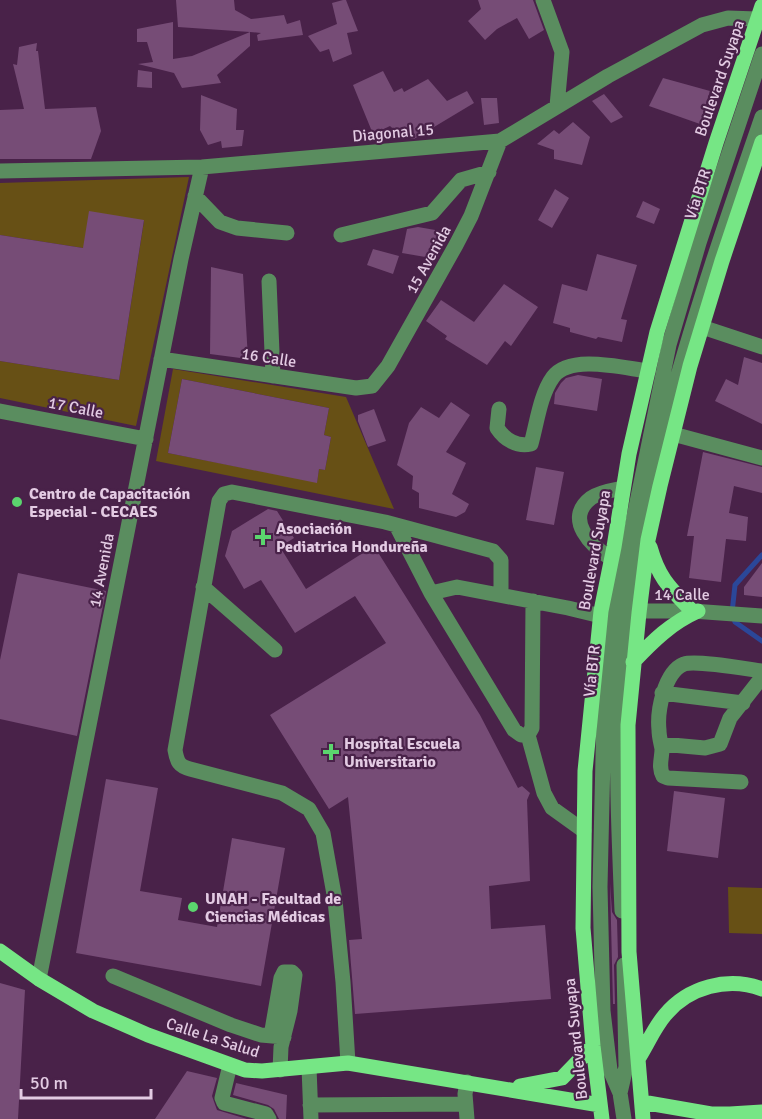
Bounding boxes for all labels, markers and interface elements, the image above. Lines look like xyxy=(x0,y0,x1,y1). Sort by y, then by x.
street label: Boulevard Suyapa xyxy=(691,17,749,139)
street label: Diagonal 15 xyxy=(351,119,435,147)
street label: Vía BTR xyxy=(680,166,716,222)
street label: 15 Avenida xyxy=(402,222,456,297)
street label: 16 Calle xyxy=(240,344,298,372)
street label: 17 Calle xyxy=(47,393,105,423)
place label: Centro de Capacitación Especial - CECAES xyxy=(29,484,191,522)
street label: Boulevard Suyapa xyxy=(575,488,615,612)
marker: Centro de Capacitación Especial - CECAES xyxy=(10,495,24,509)
place label: Asociación Pediatrica Hondureña xyxy=(276,519,428,557)
marker: Asociación Pediatrica Hondureña xyxy=(254,528,272,546)
street label: 14 Avenida xyxy=(85,531,119,609)
street label: 14 Calle xyxy=(654,585,710,605)
street label: Vía BTR xyxy=(579,644,605,698)
place label: Hospital Escuela Universitario xyxy=(344,734,460,772)
marker: Hospital Escuela Universitario xyxy=(322,743,340,761)
place label: UNAH - Facultad de Ciencias Médicas xyxy=(205,889,341,927)
marker: UNAH - Facultad de Ciencias Médicas xyxy=(186,900,200,914)
street label: Boulevard Suyapa xyxy=(560,977,592,1101)
street label: Calle La Salud xyxy=(164,1013,262,1062)
scale bar xyxy=(21,1062,152,1100)
text: 50 m xyxy=(30,1072,68,1094)

